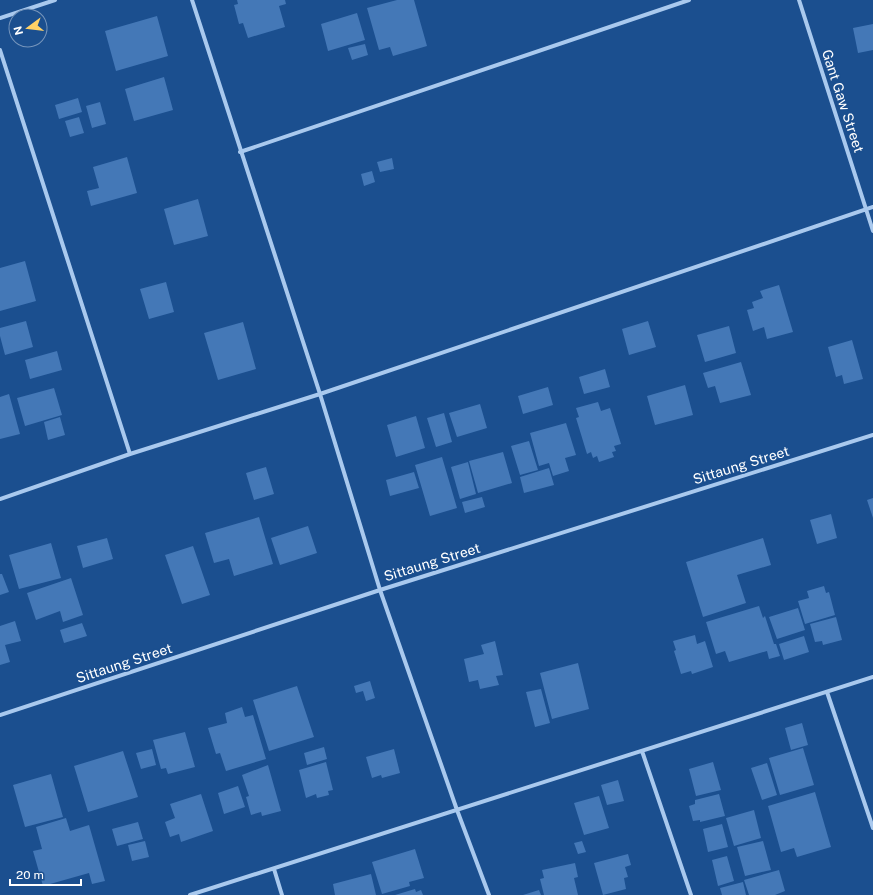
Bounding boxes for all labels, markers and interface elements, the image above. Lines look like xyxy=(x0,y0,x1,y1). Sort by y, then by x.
north arrow xyxy=(8,8,48,48)
text: N xyxy=(11,25,25,36)
street label: Gant Gaw Street xyxy=(819,47,867,155)
street label: Sittaung Street xyxy=(691,443,791,487)
street label: Sittaung Street xyxy=(382,540,482,584)
street label: Sittaung Street xyxy=(74,640,174,686)
scale bar xyxy=(10,861,81,887)
text: 20 m xyxy=(16,868,44,882)

